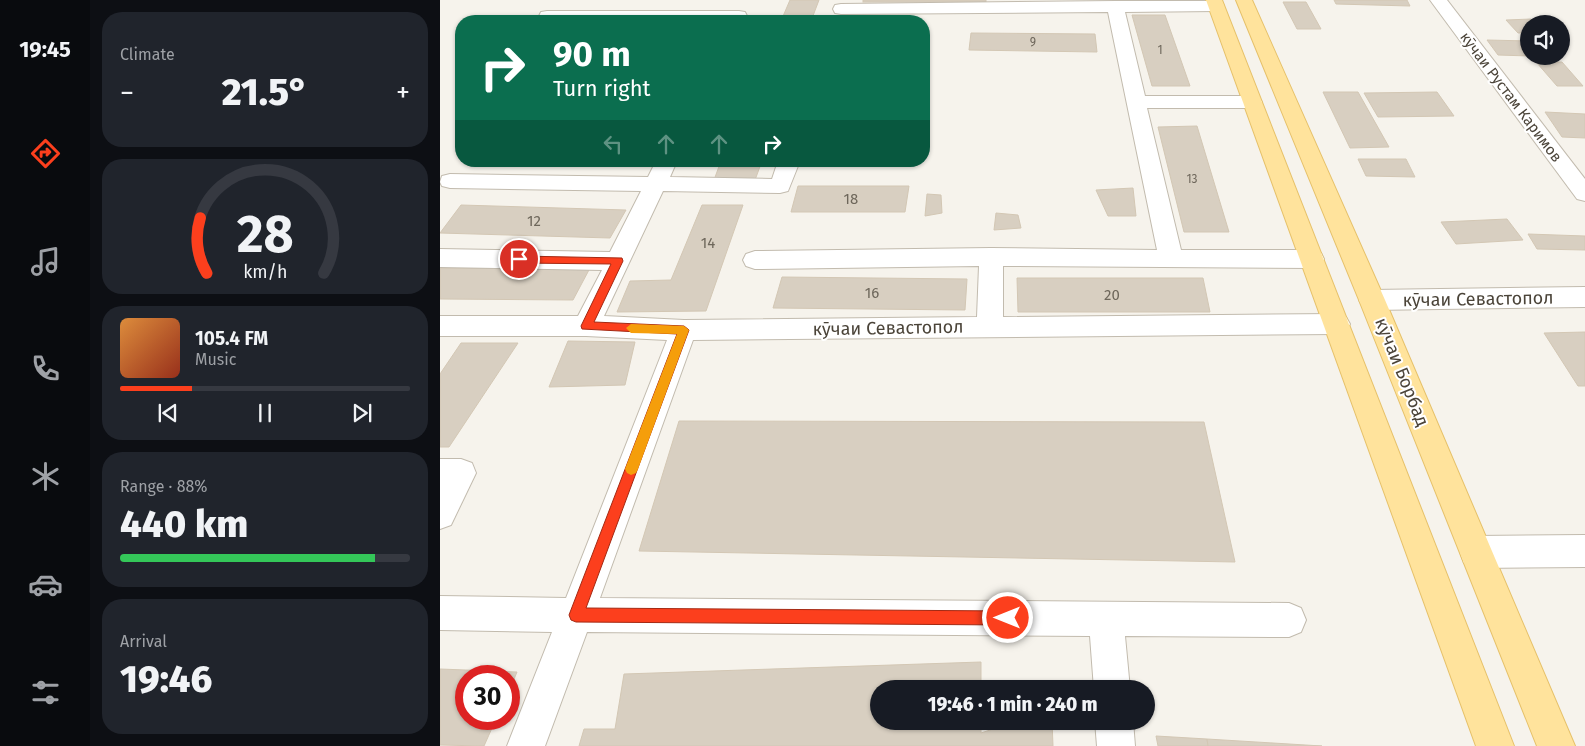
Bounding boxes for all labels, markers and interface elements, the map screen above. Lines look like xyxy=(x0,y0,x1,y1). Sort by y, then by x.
map controls xyxy=(1520,15,1570,65)
button: sound xyxy=(1520,15,1570,65)
street label: кӯчаи Рустам Каримов xyxy=(1456,28,1566,166)
text: 90 m xyxy=(553,33,631,75)
icon: right xyxy=(470,35,535,100)
house number: 9 xyxy=(1030,35,1036,49)
text: 19:45 xyxy=(19,36,71,63)
house number: 1 xyxy=(1157,43,1163,57)
text: Climate xyxy=(120,45,175,64)
text: 21.5° xyxy=(222,69,308,115)
text: Turn right xyxy=(553,75,650,102)
text: − xyxy=(120,76,134,109)
text: + xyxy=(396,76,410,109)
icon: left xyxy=(599,130,627,158)
icon: ahead xyxy=(652,130,680,158)
icon: ahead xyxy=(705,130,733,158)
icon: right xyxy=(758,130,786,158)
icon: directions xyxy=(28,136,63,171)
house number: 13 xyxy=(1186,172,1198,186)
house number: 18 xyxy=(844,190,858,208)
text: 28 xyxy=(236,203,294,266)
house number: 12 xyxy=(527,212,541,230)
house number: 14 xyxy=(701,234,715,252)
pin xyxy=(498,238,540,280)
icon: music xyxy=(28,244,63,279)
icon: arrive xyxy=(505,245,533,273)
text: km/h xyxy=(243,261,287,283)
house number: 16 xyxy=(865,284,879,302)
house number: 20 xyxy=(1104,286,1120,304)
street label: кӯчаи Севастопол xyxy=(1402,287,1554,311)
street label: кӯчаи Борбад xyxy=(1370,314,1434,430)
street label: кӯчаи Севастопол xyxy=(812,316,964,340)
text: 105.4 FM xyxy=(195,327,268,350)
text: Music xyxy=(195,350,236,369)
icon: phone xyxy=(28,351,63,386)
icon: previous xyxy=(154,399,182,427)
icon: pause xyxy=(251,399,279,427)
icon: next xyxy=(348,399,376,427)
icon: climate xyxy=(28,459,63,494)
text: Range · 88% xyxy=(120,477,208,496)
text: 440 km xyxy=(120,501,248,547)
icon: car xyxy=(28,567,63,602)
position arrow xyxy=(981,591,1033,643)
text: Arrival xyxy=(120,632,167,651)
text: 19:46 xyxy=(120,656,212,702)
speed limit sign: 30 xyxy=(455,665,520,730)
icon: filters xyxy=(28,675,63,710)
text: 19:46 · 1 min · 240 m xyxy=(927,693,1098,716)

